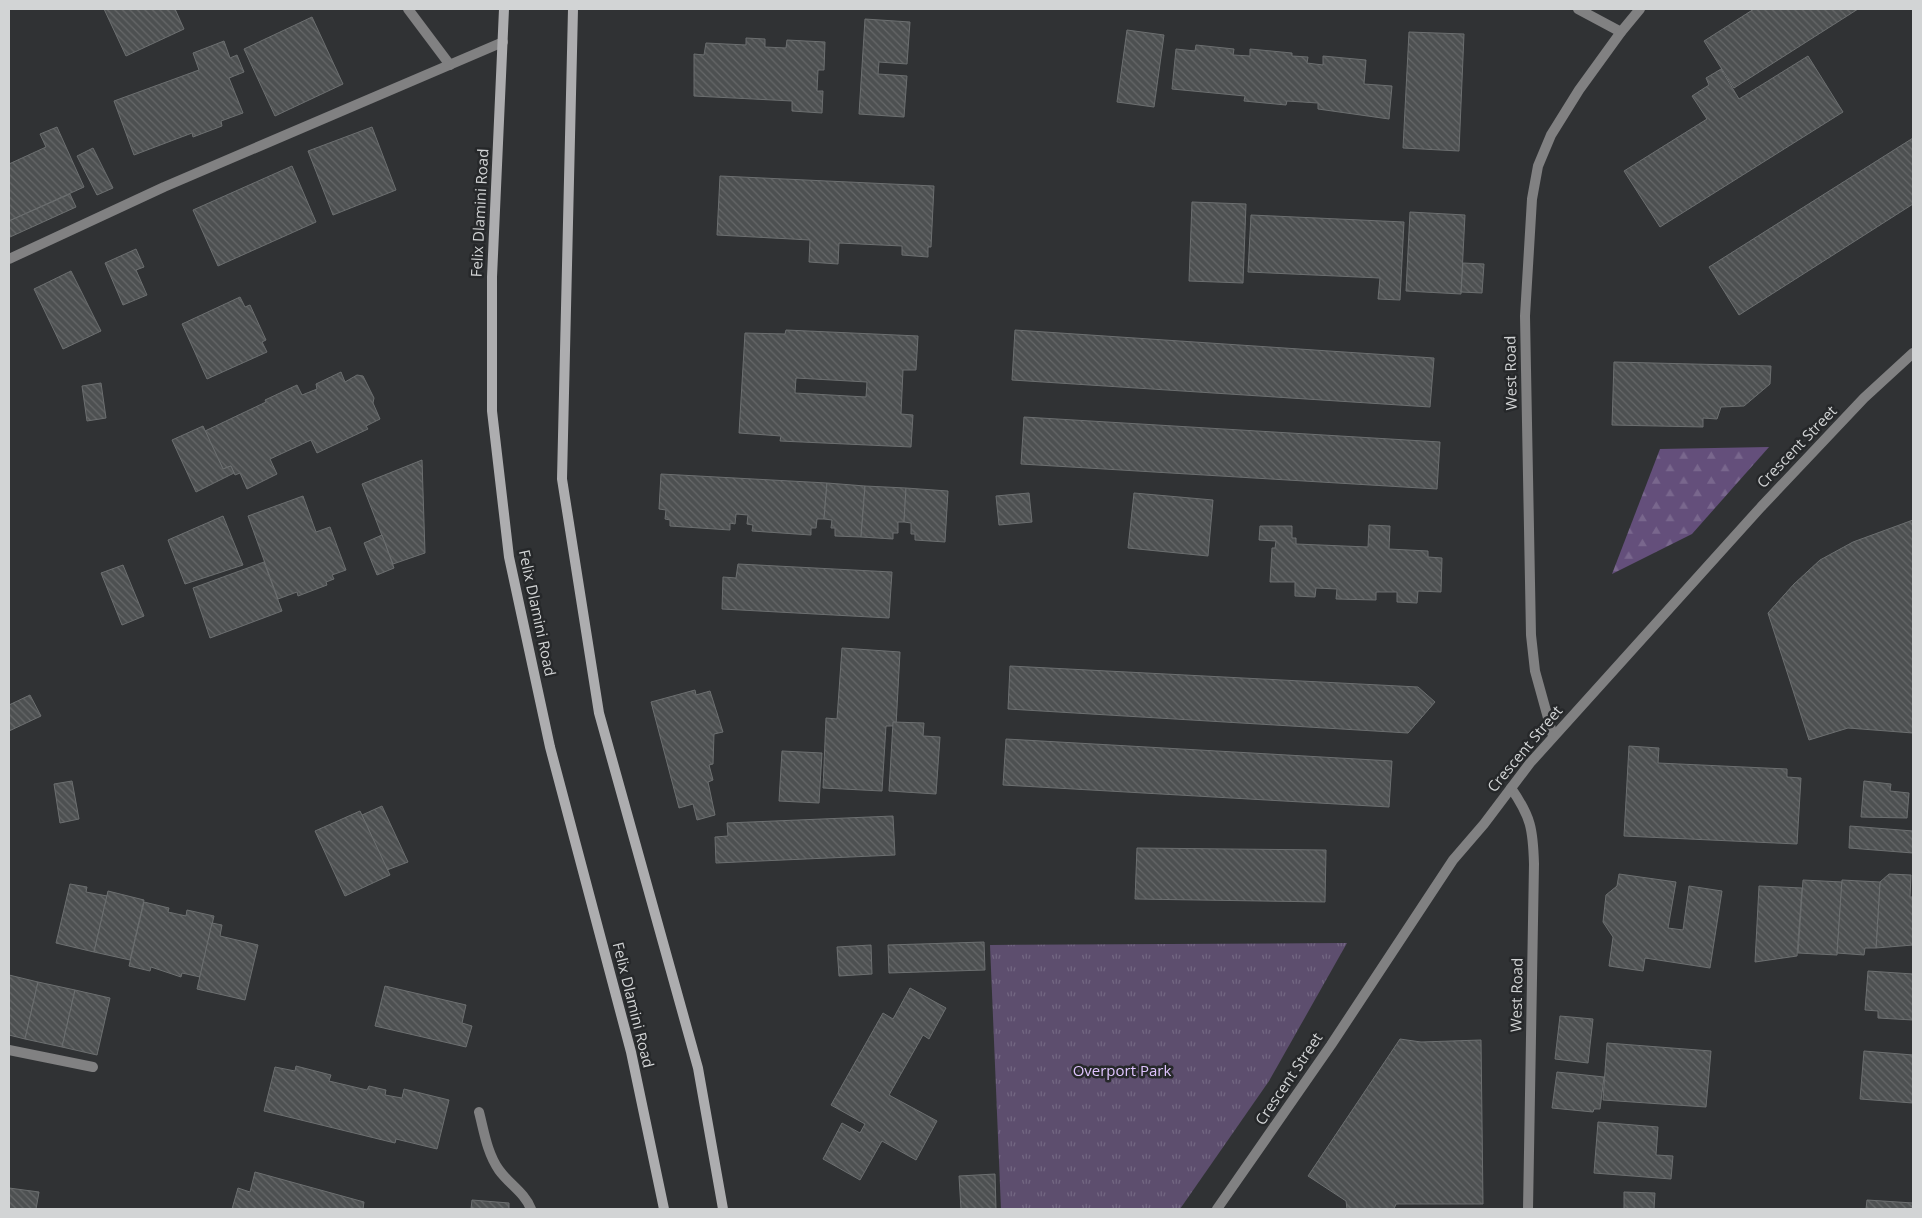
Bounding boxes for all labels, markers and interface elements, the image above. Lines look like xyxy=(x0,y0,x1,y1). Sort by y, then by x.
street label: Felix Dlamini Road xyxy=(466,148,492,278)
street label: West Road xyxy=(1499,336,1521,410)
street label: Crescent Street xyxy=(1752,401,1841,492)
street label: Felix Dlamini Road xyxy=(515,548,561,678)
street label: Crescent Street xyxy=(1482,701,1566,796)
street label: Felix Dlamini Road xyxy=(609,940,659,1070)
street label: West Road xyxy=(1505,958,1527,1032)
street label: Crescent Street xyxy=(1250,1028,1326,1128)
park label: Overport Park xyxy=(1073,1060,1171,1080)

